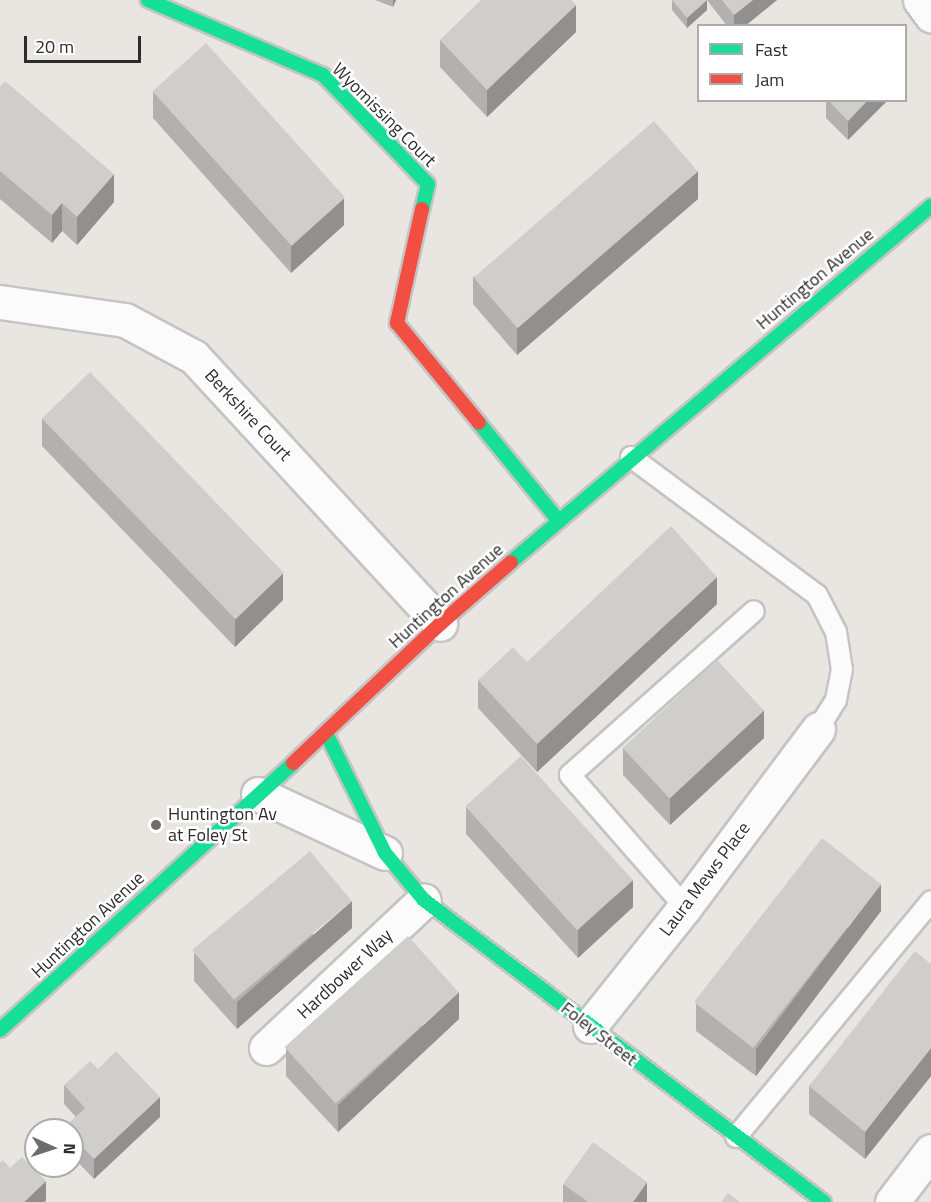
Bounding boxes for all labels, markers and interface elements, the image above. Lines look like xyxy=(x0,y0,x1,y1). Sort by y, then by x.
scale bar xyxy=(27,24,144,62)
legend xyxy=(697,24,907,102)
text: 20 m xyxy=(35,33,74,60)
text: Fast xyxy=(755,36,788,63)
street label: Wyomissing Court xyxy=(328,59,440,171)
text: Jam xyxy=(755,66,784,93)
street label: Huntington Avenue xyxy=(752,224,878,334)
street label: Berkshire Court xyxy=(200,365,296,465)
street label: Huntington Avenue xyxy=(384,539,508,653)
place label: Huntington Av at Foley St xyxy=(168,804,277,846)
marker: Huntington Av at Foley St xyxy=(149,818,163,832)
street label: Laura Mews Place xyxy=(655,818,755,940)
street label: Huntington Avenue xyxy=(27,867,149,983)
street label: Hardbower Way xyxy=(293,925,397,1023)
street label: Foley Street xyxy=(557,998,641,1070)
north arrow xyxy=(24,1118,84,1178)
text: N xyxy=(58,1143,82,1155)

